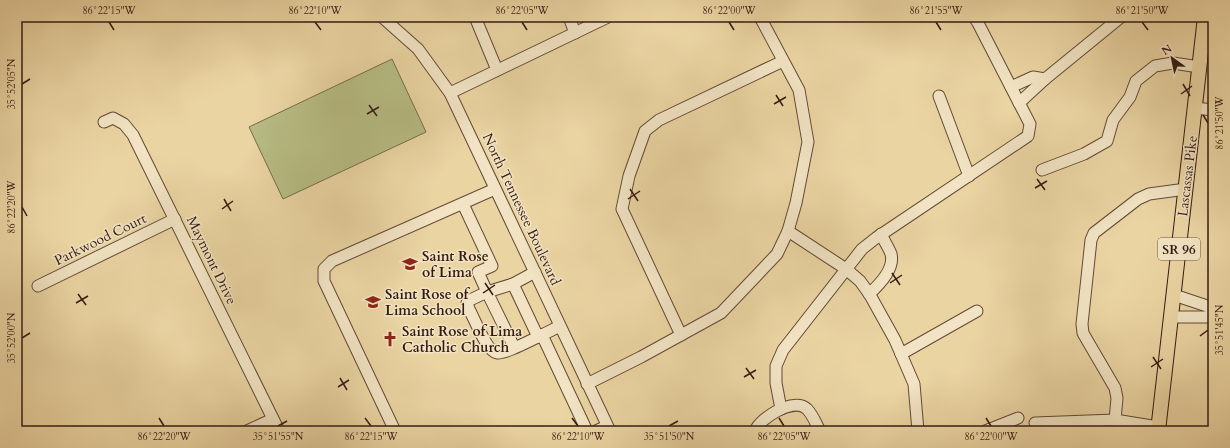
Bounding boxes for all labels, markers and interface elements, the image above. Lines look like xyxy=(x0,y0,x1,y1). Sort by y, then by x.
text: 86°22'15"W xyxy=(82,4,137,18)
text: 86°22'10"W xyxy=(288,4,343,18)
text: 86°22'05"W xyxy=(495,4,550,18)
text: 86°22'00"W xyxy=(702,4,757,18)
text: 86°21'55"W xyxy=(909,4,964,18)
text: 86°21'50"W xyxy=(1115,4,1170,18)
north arrow xyxy=(1152,38,1192,78)
text: N xyxy=(1159,41,1175,59)
text: 35°52'05"N xyxy=(5,58,19,109)
text: 86°21'50"W xyxy=(1213,95,1227,150)
street label: North Tennessee Boulevard xyxy=(478,130,565,289)
street label: Lascassas Pike xyxy=(1173,134,1202,218)
text: 86°22'20"W xyxy=(5,179,19,234)
street label: Parkwood Court xyxy=(51,209,150,270)
street label: Maymont Drive xyxy=(182,213,241,308)
road number: SR 96 xyxy=(1158,238,1200,260)
place label: Saint Rose of Lima xyxy=(422,247,489,282)
school or university icon: Saint Rose of Lima xyxy=(401,255,419,273)
place label: Saint Rose of Lima School xyxy=(385,285,471,320)
school or university icon: Saint Rose of Lima School xyxy=(364,293,382,311)
text: 35°51'45"N xyxy=(1213,304,1227,355)
text: 35°52'00"N xyxy=(5,312,19,363)
place label: Saint Rose of Lima Catholic Church xyxy=(402,322,522,357)
church icon: Saint Rose of Lima Catholic Church xyxy=(381,330,399,348)
text: 86°22'20"W xyxy=(137,430,192,444)
text: 35°51'55"N xyxy=(253,430,304,444)
text: 86°22'15"W xyxy=(344,430,399,444)
text: 86°22'10"W xyxy=(551,430,606,444)
text: 35°51'50"N xyxy=(644,430,695,444)
text: 86°22'05"W xyxy=(757,430,812,444)
text: 86°22'00"W xyxy=(964,430,1019,444)

